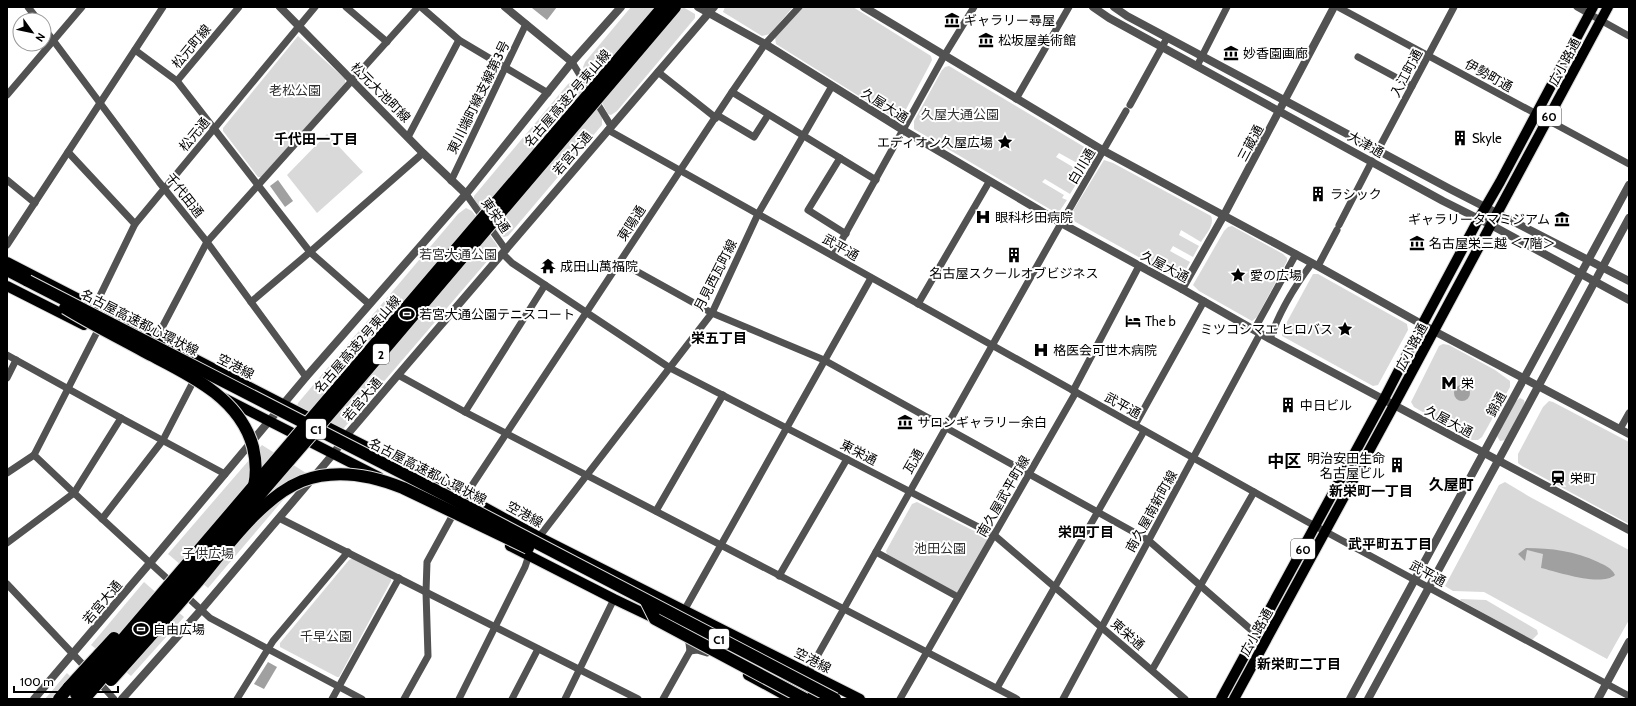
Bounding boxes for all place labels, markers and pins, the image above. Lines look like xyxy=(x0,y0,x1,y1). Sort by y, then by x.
museum icon: ギャラリー尋屋 xyxy=(943,11,961,29)
place label: ギャラリー尋屋 xyxy=(964,12,1055,28)
museum icon: 松坂屋美術館 xyxy=(977,31,995,49)
place label: 松坂屋美術館 xyxy=(998,32,1076,48)
museum icon: 妙香園画廊 xyxy=(1222,44,1240,62)
place label: 妙香園画廊 xyxy=(1243,45,1308,61)
building icon: Skyle xyxy=(1451,129,1469,147)
place label: Skyle xyxy=(1472,130,1502,146)
place icon: エディオン久屋広場 xyxy=(996,133,1014,151)
place label: エディオン久屋広場 xyxy=(877,134,993,150)
building icon: ラシック xyxy=(1309,185,1327,203)
place label: ラシック xyxy=(1330,186,1382,202)
hospital icon: 眼科杉田病院 xyxy=(974,208,992,226)
place label: 眼科杉田病院 xyxy=(995,209,1073,225)
museum icon: ギャラリータマミジアム xyxy=(1553,210,1571,228)
place label: ギャラリータマミジアム xyxy=(1408,211,1550,227)
museum icon: 名古屋栄三越 ＜7階＞ xyxy=(1408,234,1426,252)
place label: 名古屋栄三越 ＜7階＞ xyxy=(1429,235,1555,251)
building icon: 名古屋スクールオブビジネス xyxy=(1005,246,1023,264)
temple icon: 成田山萬福院 xyxy=(539,257,557,275)
place label: 成田山萬福院 xyxy=(560,258,638,274)
place label: 名古屋スクールオブビジネス xyxy=(929,265,1099,281)
place icon: 愛の広場 xyxy=(1229,266,1247,284)
place label: 愛の広場 xyxy=(1250,267,1302,283)
sports icon: 若宮大通公園テニスコート xyxy=(398,305,416,323)
place label: 若宮大通公園テニスコート xyxy=(419,306,575,322)
hotel icon: The b xyxy=(1124,312,1142,330)
place label: The b xyxy=(1145,313,1176,329)
place icon: ミツコシマエ ヒロバス xyxy=(1336,320,1354,338)
place label: ミツコシマエ ヒロバス xyxy=(1200,321,1333,337)
hospital icon: 格医会可世木病院 xyxy=(1032,341,1050,359)
place label: 格医会可世木病院 xyxy=(1053,342,1157,358)
metro station icon: 栄 xyxy=(1440,374,1458,392)
place label: 栄 xyxy=(1461,375,1474,391)
building icon: 中日ビル xyxy=(1279,396,1297,414)
place label: 中日ビル xyxy=(1300,397,1352,413)
museum icon: サロンギャラリー余白 xyxy=(896,413,914,431)
place label: サロンギャラリー余白 xyxy=(917,414,1047,430)
place label: 明治安田生命 名古屋ビル xyxy=(1307,450,1385,481)
building icon: 明治安田生命 名古屋ビル xyxy=(1388,456,1406,474)
station icon: 栄町 xyxy=(1549,469,1567,487)
place label: 栄町 xyxy=(1570,470,1596,486)
sports icon: 自由広場 xyxy=(132,620,150,638)
place label: 自由広場 xyxy=(153,621,205,637)

